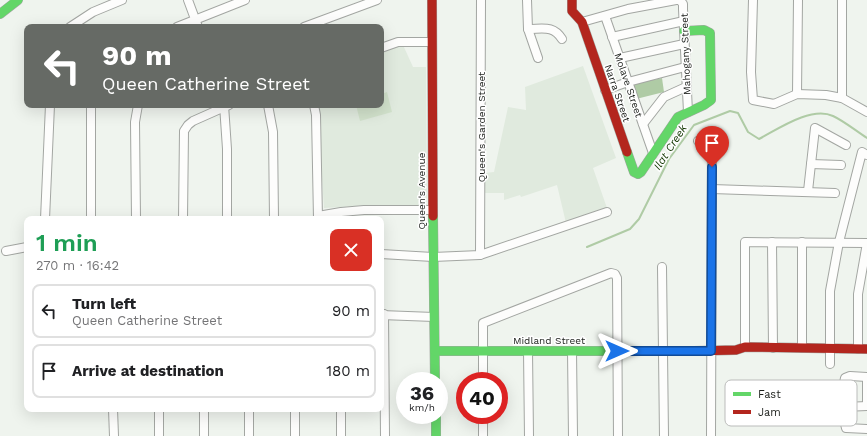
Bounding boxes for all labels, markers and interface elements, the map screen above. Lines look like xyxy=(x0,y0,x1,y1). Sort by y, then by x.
street label: Mahogany Street xyxy=(679,12,692,95)
text: 90 m xyxy=(102,39,172,72)
icon: left xyxy=(36,40,88,92)
street label: Molave Street xyxy=(612,51,645,120)
street label: Narra Street xyxy=(603,63,633,124)
street label: Queen's Garden Street xyxy=(476,71,487,182)
text: Queen Catherine Street xyxy=(102,73,310,94)
water label: Ilat Creek xyxy=(651,121,690,172)
pin xyxy=(695,126,729,167)
icon: arrive xyxy=(701,132,723,154)
street label: Queen's Avenue xyxy=(416,152,427,230)
text: 1 min xyxy=(36,229,98,257)
button: close xyxy=(330,229,372,271)
text: 270 m · 16:42 xyxy=(36,258,119,273)
text: Turn left xyxy=(72,295,136,313)
icon: left xyxy=(38,300,60,322)
text: 90 m xyxy=(332,302,370,320)
text: Queen Catherine Street xyxy=(72,313,222,328)
position arrow xyxy=(596,330,638,372)
street label: Midland Street xyxy=(513,335,586,346)
icon: arrive xyxy=(38,360,60,382)
text: Arrive at destination xyxy=(72,362,224,380)
text: 180 m xyxy=(326,362,370,380)
speed limit sign: 40 xyxy=(456,372,508,424)
legend xyxy=(725,380,857,426)
text: 36 xyxy=(410,381,434,405)
text: Fast xyxy=(758,388,781,401)
text: km/h xyxy=(409,402,435,413)
text: Jam xyxy=(758,406,781,419)

